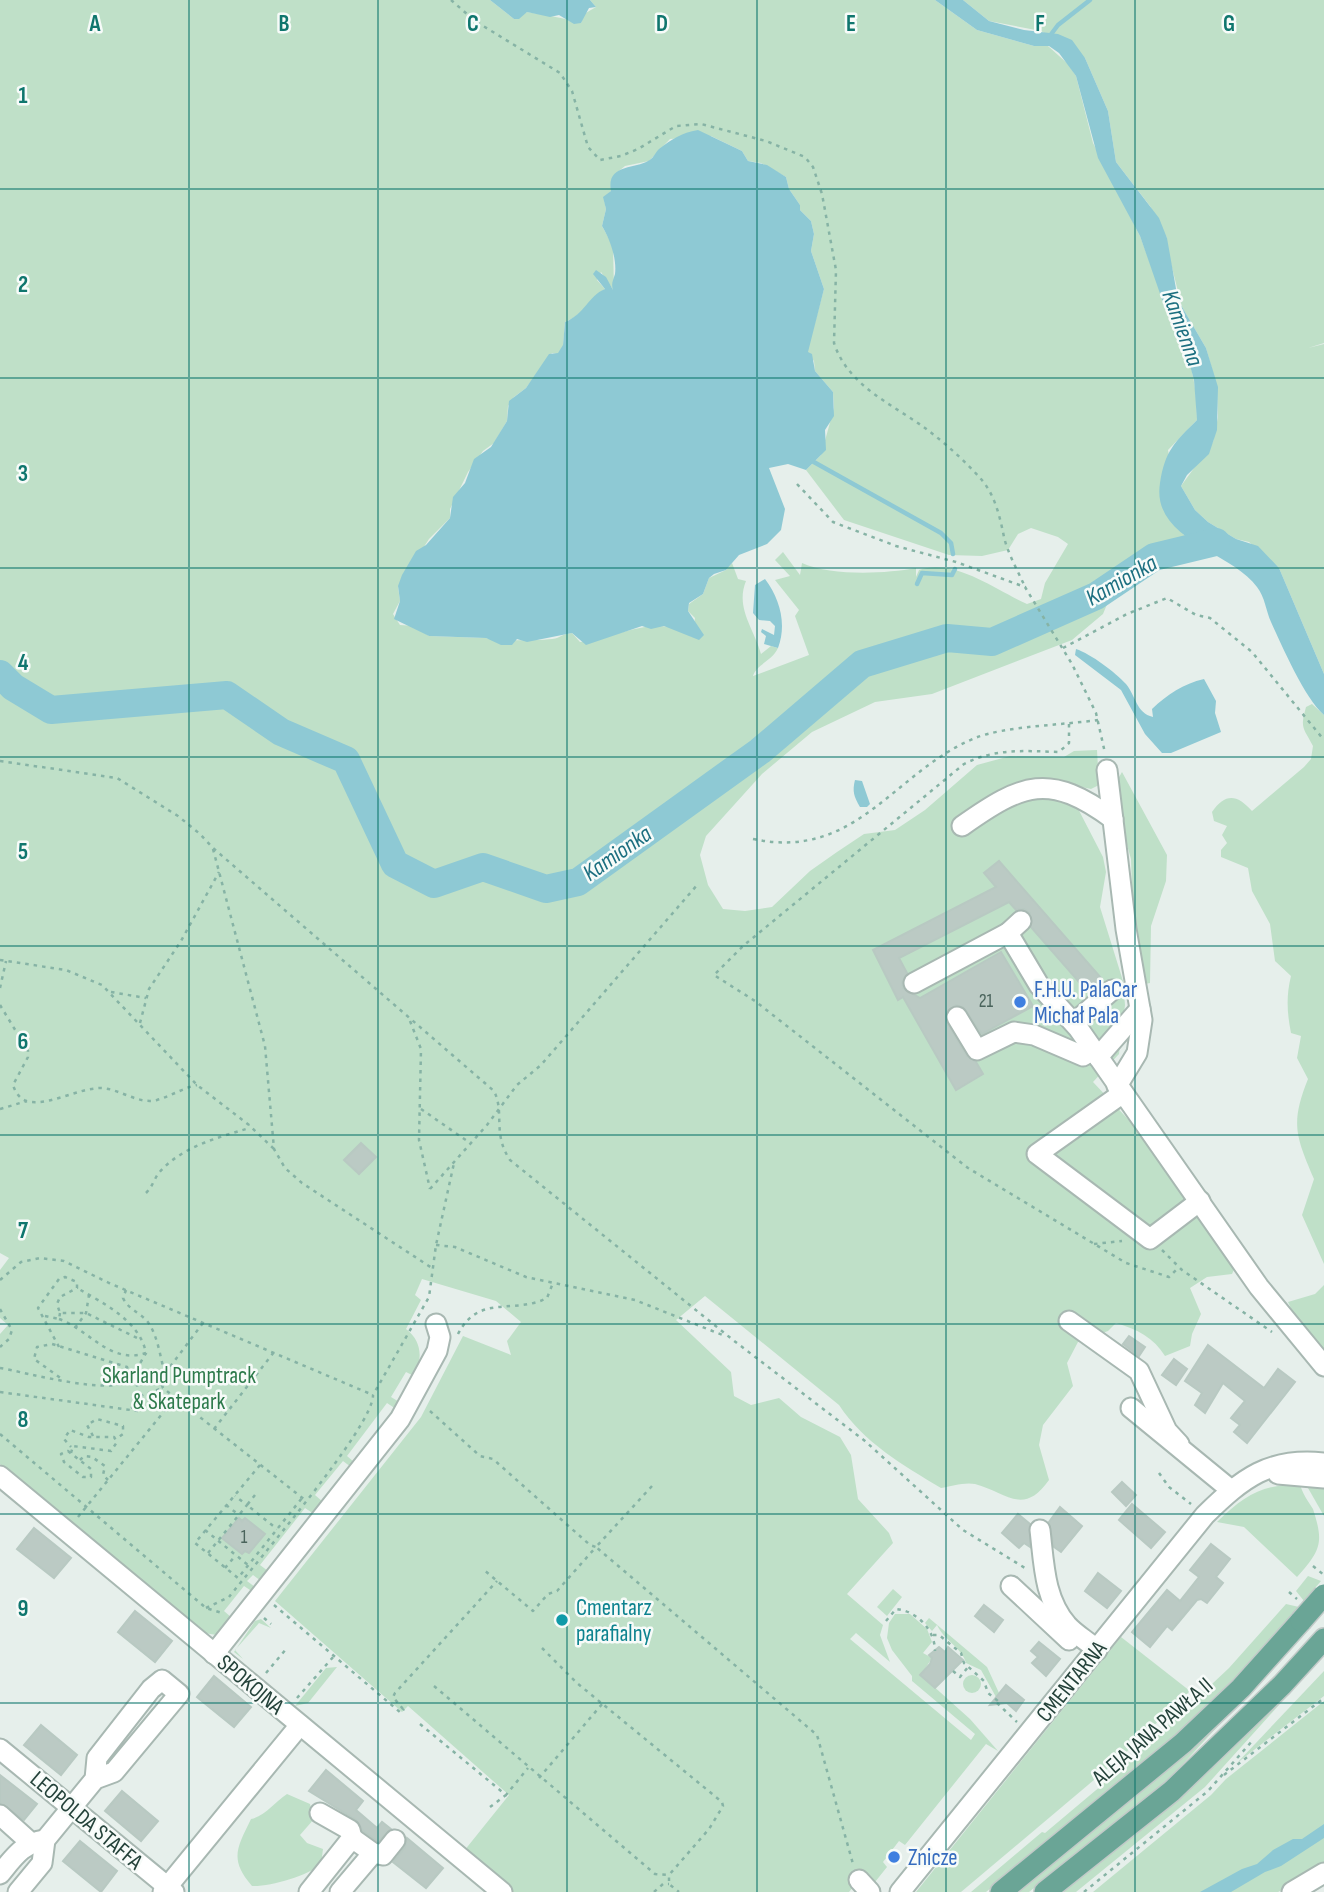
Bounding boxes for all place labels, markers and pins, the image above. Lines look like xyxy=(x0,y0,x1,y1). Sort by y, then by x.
place label: F.H.U. PalaCar Michał Pala xyxy=(1034,976,1138,1030)
marker: F.H.U. PalaCar Michał Pala xyxy=(1012,994,1028,1010)
place label: Cmentarz parafialny xyxy=(576,1594,652,1648)
marker: Cmentarz parafialny xyxy=(554,1612,570,1628)
place label: Znicze xyxy=(908,1844,958,1872)
marker: Znicze xyxy=(886,1849,902,1865)

